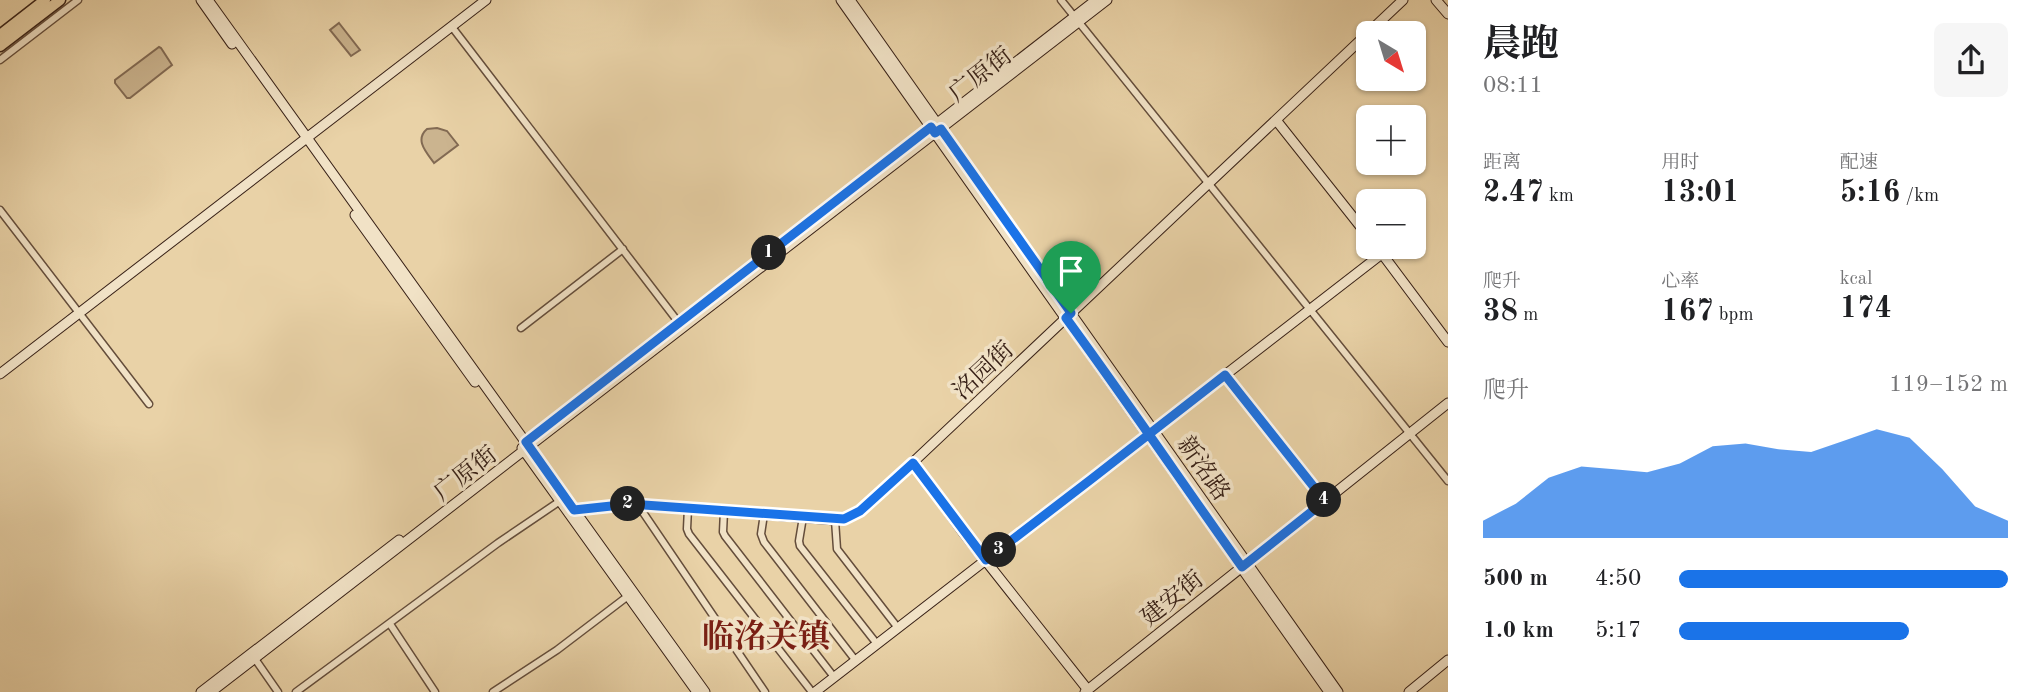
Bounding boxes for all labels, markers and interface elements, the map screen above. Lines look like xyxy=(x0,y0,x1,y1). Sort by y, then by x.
north arrow xyxy=(1356,21,1426,91)
map controls xyxy=(1356,21,1426,259)
button: share xyxy=(1934,23,2008,97)
text: 晨跑 xyxy=(1483,27,1559,65)
street label: 广原街 xyxy=(944,42,1017,107)
text: 08:11 xyxy=(1483,74,1543,97)
button: + xyxy=(1356,105,1426,175)
text: 距离 xyxy=(1483,154,1521,173)
text: 用时 xyxy=(1661,154,1699,173)
text: 配速 xyxy=(1840,154,1878,173)
text: 2.47 xyxy=(1483,178,1544,208)
text: 13:01 xyxy=(1661,178,1739,208)
text: 5:16 xyxy=(1840,178,1900,208)
text: km xyxy=(1544,187,1574,206)
text: /km xyxy=(1900,187,1939,206)
button: − xyxy=(1356,189,1426,259)
pin: 1 xyxy=(752,236,786,270)
pin xyxy=(1041,241,1101,313)
text: 1 xyxy=(763,243,774,262)
icon: arrive xyxy=(1052,252,1090,290)
text: kcal xyxy=(1840,270,1872,289)
text: 爬升 xyxy=(1483,273,1521,292)
text: 心率 xyxy=(1661,273,1699,292)
text: 174 xyxy=(1840,294,1892,324)
text: 38 xyxy=(1483,297,1518,327)
text: 167 xyxy=(1661,297,1714,327)
text: m xyxy=(1518,306,1538,325)
text: bpm xyxy=(1714,306,1754,325)
street label: 洺园街 xyxy=(948,336,1019,405)
text: 119–152 m xyxy=(1889,373,2008,396)
text: 爬升 xyxy=(1483,379,1529,402)
street label: 新洺路 xyxy=(1172,431,1235,506)
street label: 广原街 xyxy=(429,441,502,506)
pin: 4 xyxy=(1306,482,1342,518)
pin: 2 xyxy=(610,486,646,522)
text: 4 xyxy=(1318,490,1329,509)
text: 2 xyxy=(622,494,633,513)
pin: 3 xyxy=(982,532,1016,568)
text: 3 xyxy=(993,540,1004,559)
street label: 建安街 xyxy=(1136,565,1209,632)
text: 500 m xyxy=(1483,567,1548,590)
text: 4:50 xyxy=(1595,567,1641,590)
district label: 临洺关镇 xyxy=(702,619,830,655)
text: 1.0 km xyxy=(1483,619,1554,642)
text: 5:17 xyxy=(1595,619,1641,642)

